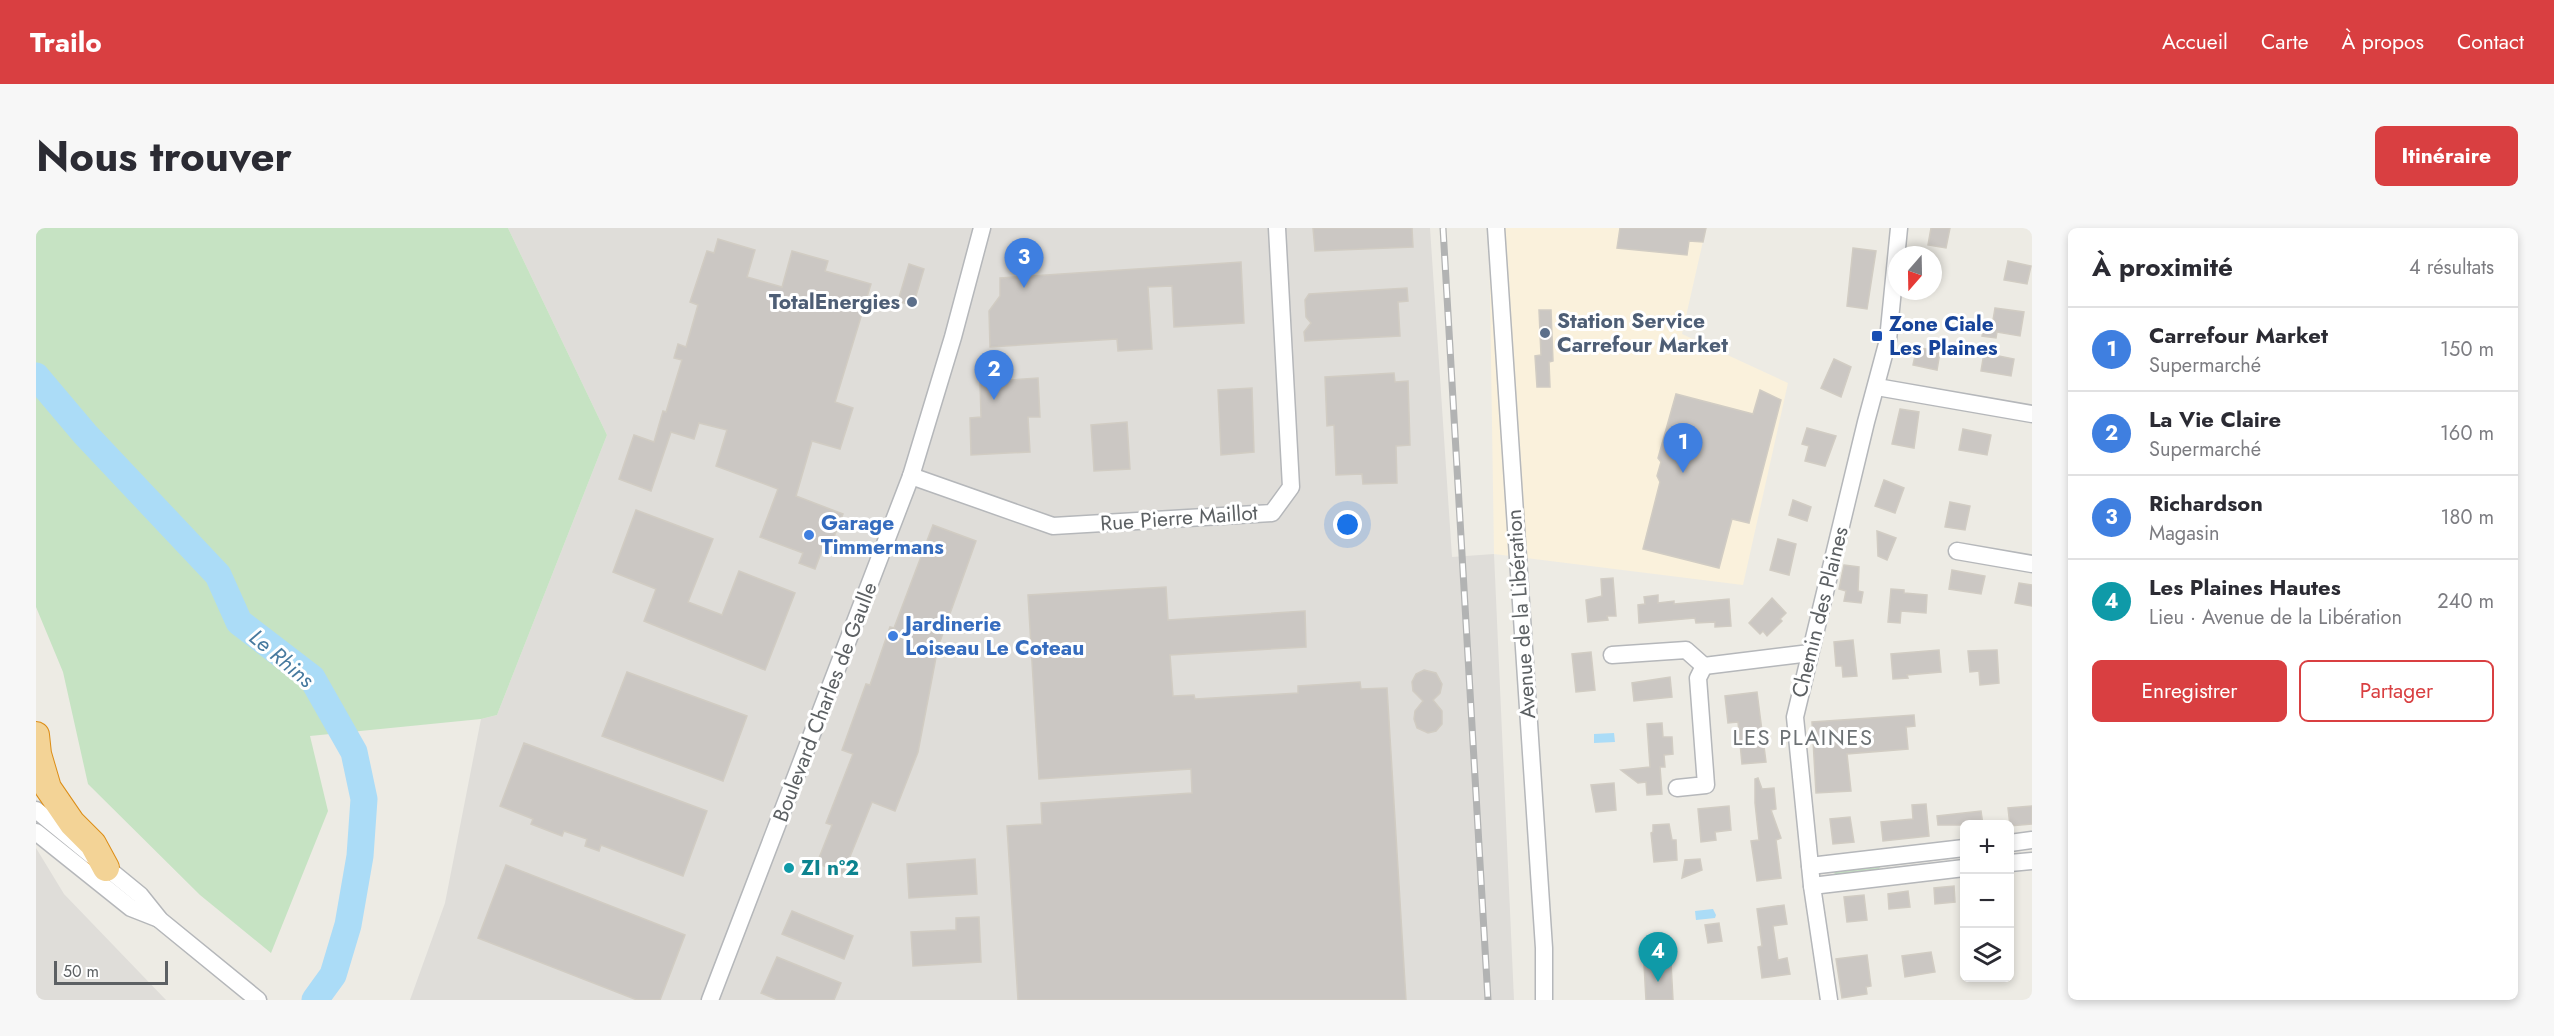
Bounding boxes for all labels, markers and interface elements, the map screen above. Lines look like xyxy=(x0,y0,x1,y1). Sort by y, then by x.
text: Trailo xyxy=(30,22,102,63)
text: Accueil xyxy=(2162,27,2228,57)
text: Carte xyxy=(2261,27,2309,57)
text: À propos xyxy=(2342,27,2424,57)
text: Contact xyxy=(2457,27,2524,57)
text: Nous trouver xyxy=(36,126,292,187)
button: Itinéraire xyxy=(2375,126,2518,186)
pin: 3 xyxy=(1004,238,1044,288)
north arrow xyxy=(1888,246,1942,300)
text: À proximité xyxy=(2092,248,2233,286)
text: 4 résultats xyxy=(2409,253,2494,282)
place label: TotalEnergies xyxy=(769,287,900,317)
marker: TotalEnergies xyxy=(905,295,919,309)
place label: Station Service Carrefour Market xyxy=(1557,306,1728,360)
place label: Zone Ciale Les Plaines xyxy=(1889,309,1998,363)
text: Carrefour Market xyxy=(2149,319,2328,351)
marker: Station Service Carrefour Market xyxy=(1538,326,1552,340)
marker: Zone Ciale Les Plaines xyxy=(1870,329,1884,343)
text: 1 xyxy=(2106,335,2117,364)
text: 150 m xyxy=(2440,335,2494,364)
pin: 2 xyxy=(974,350,1014,400)
text: Supermarché xyxy=(2149,351,2261,380)
text: La Vie Claire xyxy=(2149,403,2281,435)
text: 2 xyxy=(2105,419,2118,448)
text: 160 m xyxy=(2440,419,2494,448)
pin: 1 xyxy=(1664,424,1702,473)
text: Supermarché xyxy=(2149,435,2261,464)
text: Richardson xyxy=(2149,487,2263,519)
street label: Rue Pierre Maillot xyxy=(1099,498,1259,538)
text: 3 xyxy=(2105,503,2118,532)
text: 180 m xyxy=(2440,503,2494,532)
place label: Garage Timmermans xyxy=(821,508,944,562)
street label: Avenue de la Libération xyxy=(1499,508,1543,720)
your location xyxy=(1333,510,1362,539)
text: Magasin xyxy=(2149,519,2220,548)
street label: Chemin des Plaines xyxy=(1784,523,1856,701)
marker: Garage Timmermans xyxy=(802,528,816,542)
text: Les Plaines Hautes xyxy=(2149,571,2341,603)
street label: Boulevard Charles de Gaulle xyxy=(765,578,885,826)
text: 4 xyxy=(2105,587,2118,616)
text: 240 m xyxy=(2437,587,2494,616)
text: Lieu · Avenue de la Libération xyxy=(2149,603,2402,632)
place label: Jardinerie Loiseau Le Coteau xyxy=(901,609,1084,663)
water label: Le Rhins xyxy=(243,621,322,695)
marker: Jardinerie Loiseau Le Coteau xyxy=(886,629,900,643)
button: Enregistrer xyxy=(2092,660,2287,722)
button: Partager xyxy=(2299,660,2494,722)
district label: LES PLAINES xyxy=(1733,721,1873,753)
map controls xyxy=(1960,820,2014,982)
button: + xyxy=(1960,820,2014,874)
place label: ZI n°2 xyxy=(801,853,859,883)
marker: ZI n°2 xyxy=(782,861,796,875)
button: − xyxy=(1960,874,2014,928)
button: layers xyxy=(1960,928,2014,982)
pin: 4 xyxy=(1638,932,1678,982)
scale bar xyxy=(54,958,168,986)
text: 50 m xyxy=(63,960,99,983)

